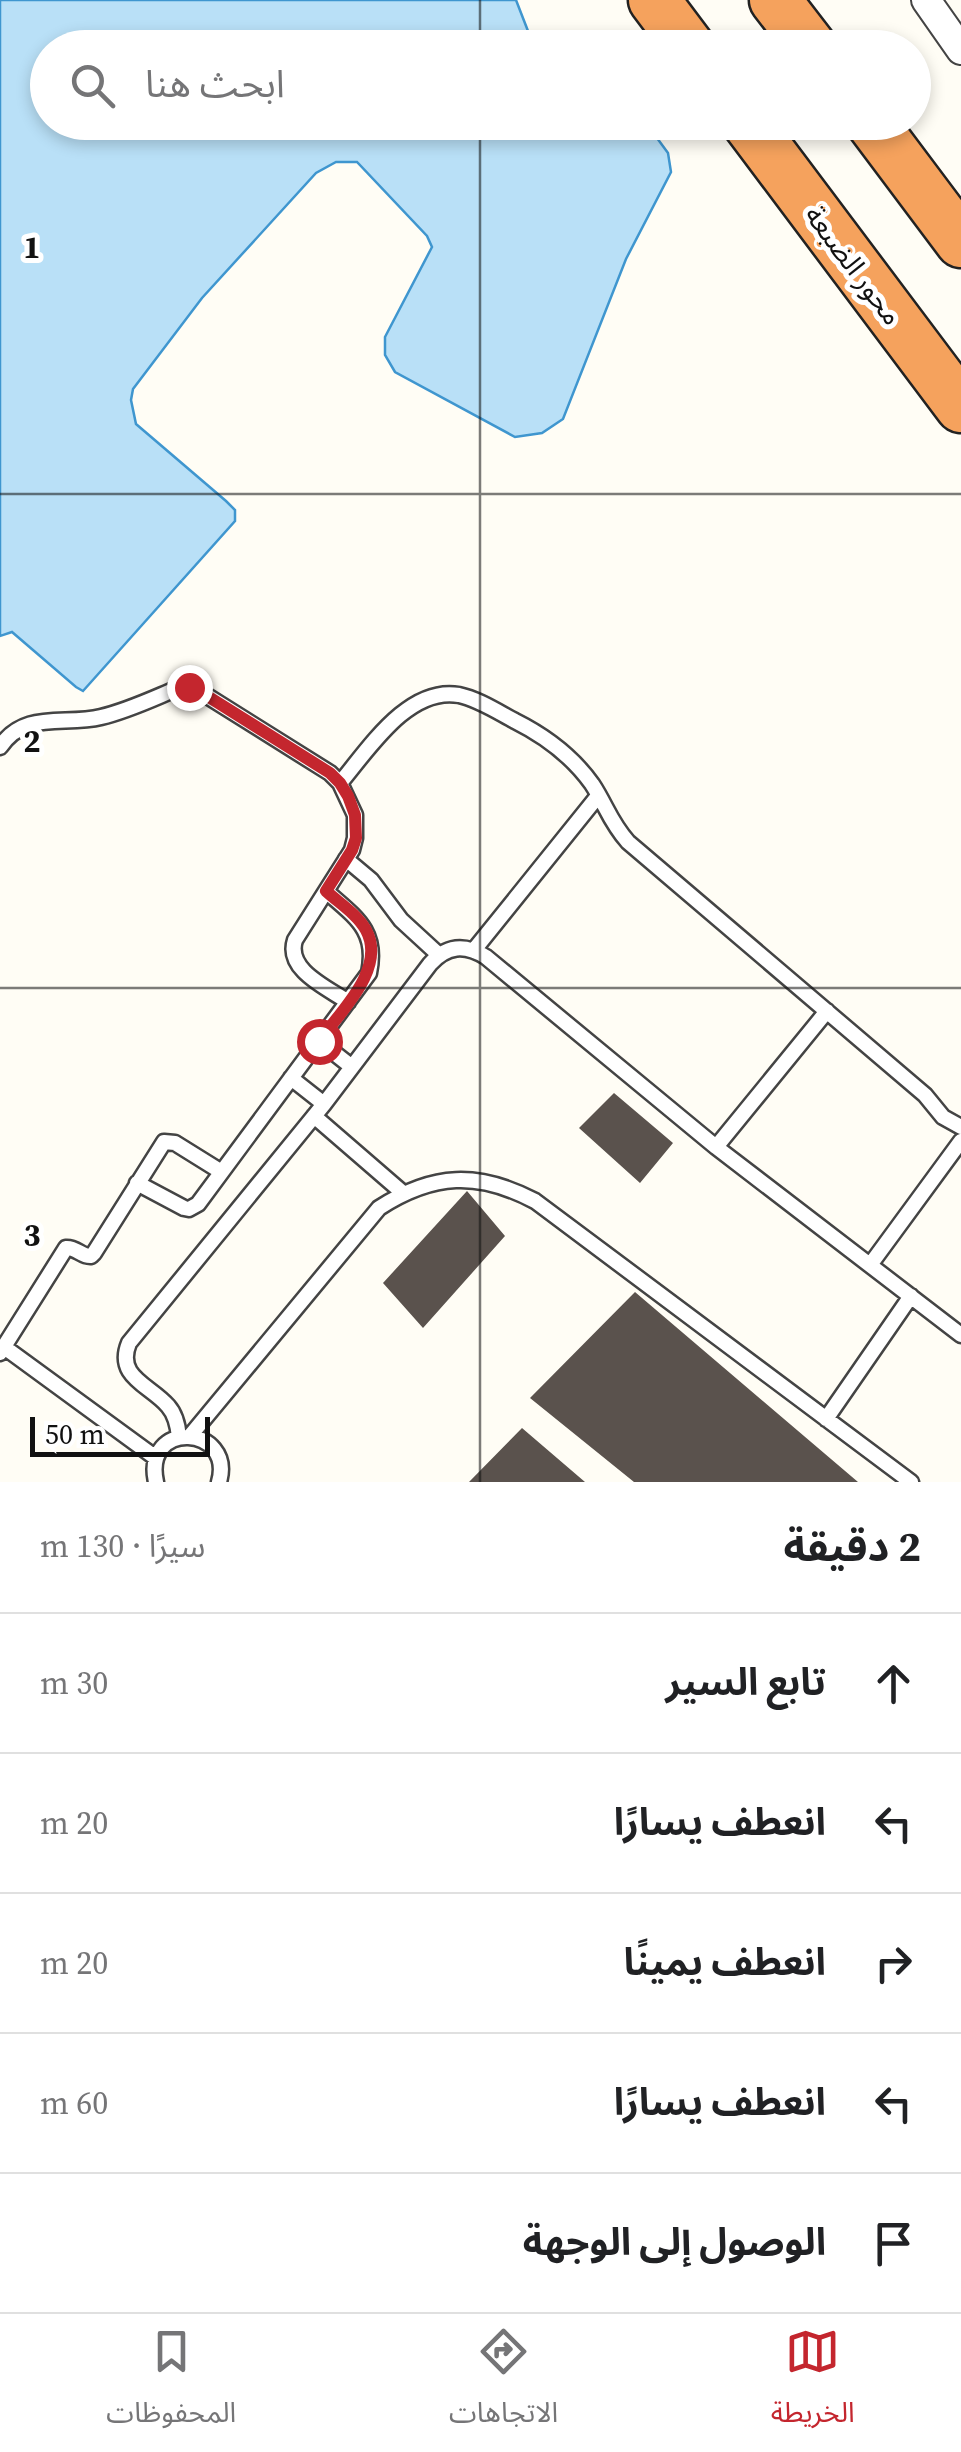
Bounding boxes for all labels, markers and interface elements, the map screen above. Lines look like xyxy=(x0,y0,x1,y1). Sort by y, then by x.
search box xyxy=(30,30,931,140)
icon: search xyxy=(65,58,120,113)
text: ابحث هنا xyxy=(145,58,285,110)
street label: محور الضبعة xyxy=(796,197,912,333)
text: 1 xyxy=(23,225,41,269)
route end xyxy=(167,665,213,711)
text: 2 xyxy=(23,719,41,763)
route start xyxy=(297,1019,343,1065)
text: 3 xyxy=(23,1213,41,1257)
scale bar xyxy=(30,1412,210,1456)
text: 50 m xyxy=(45,1415,105,1453)
text: 2 دقيقة xyxy=(784,1517,921,1575)
text: سيرًا · 130 m xyxy=(40,1524,205,1568)
text: تابع السير xyxy=(665,1656,826,1708)
icon: ahead xyxy=(866,1656,921,1711)
text: 30 m xyxy=(40,1661,108,1705)
text: انعطف يسارًا xyxy=(614,1796,826,1848)
icon: left xyxy=(866,1796,921,1851)
text: 20 m xyxy=(40,1801,108,1845)
text: انعطف يمينًا xyxy=(624,1936,826,1988)
icon: right xyxy=(866,1936,921,1991)
text: 20 m xyxy=(40,1941,108,1985)
text: انعطف يسارًا xyxy=(614,2076,826,2128)
icon: left xyxy=(866,2076,921,2131)
text: 60 m xyxy=(40,2081,108,2125)
text: الوصول إلى الوجهة xyxy=(523,2216,826,2268)
icon: arrive xyxy=(866,2216,921,2271)
tab: المحفوظات xyxy=(106,2324,236,2443)
tab: الاتجاهات xyxy=(449,2324,558,2443)
tab: الخريطة xyxy=(771,2324,855,2443)

